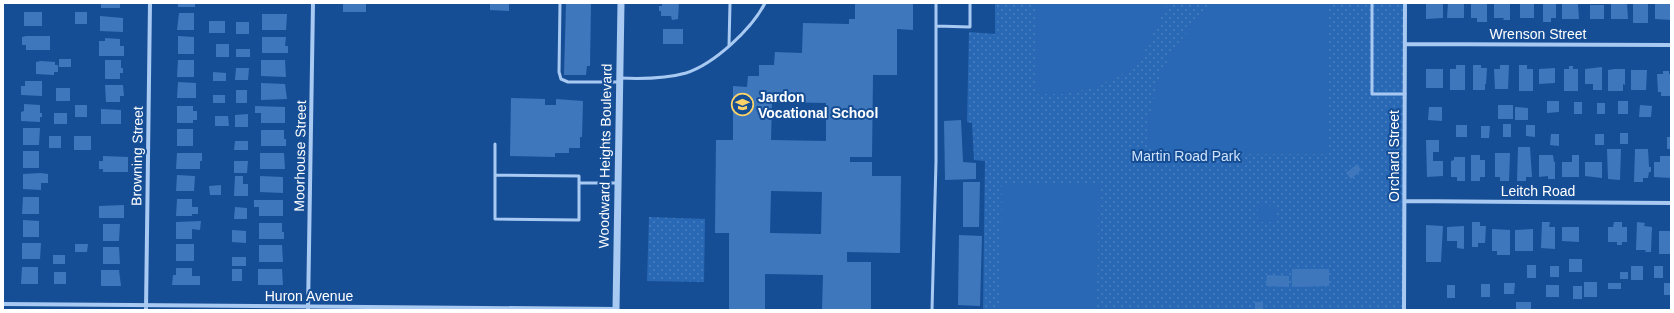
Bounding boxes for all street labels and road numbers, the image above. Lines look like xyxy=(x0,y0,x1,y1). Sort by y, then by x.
street label: Wrenson Street xyxy=(1489,26,1587,42)
street label: Woodward Heights Boulevard xyxy=(595,63,615,249)
street label: Moorhouse Street xyxy=(291,100,309,212)
street label: Browning Street xyxy=(128,106,146,206)
street label: Orchard Street xyxy=(1386,110,1402,202)
street label: Leitch Road xyxy=(1501,183,1575,199)
street label: Huron Avenue xyxy=(265,288,353,304)

